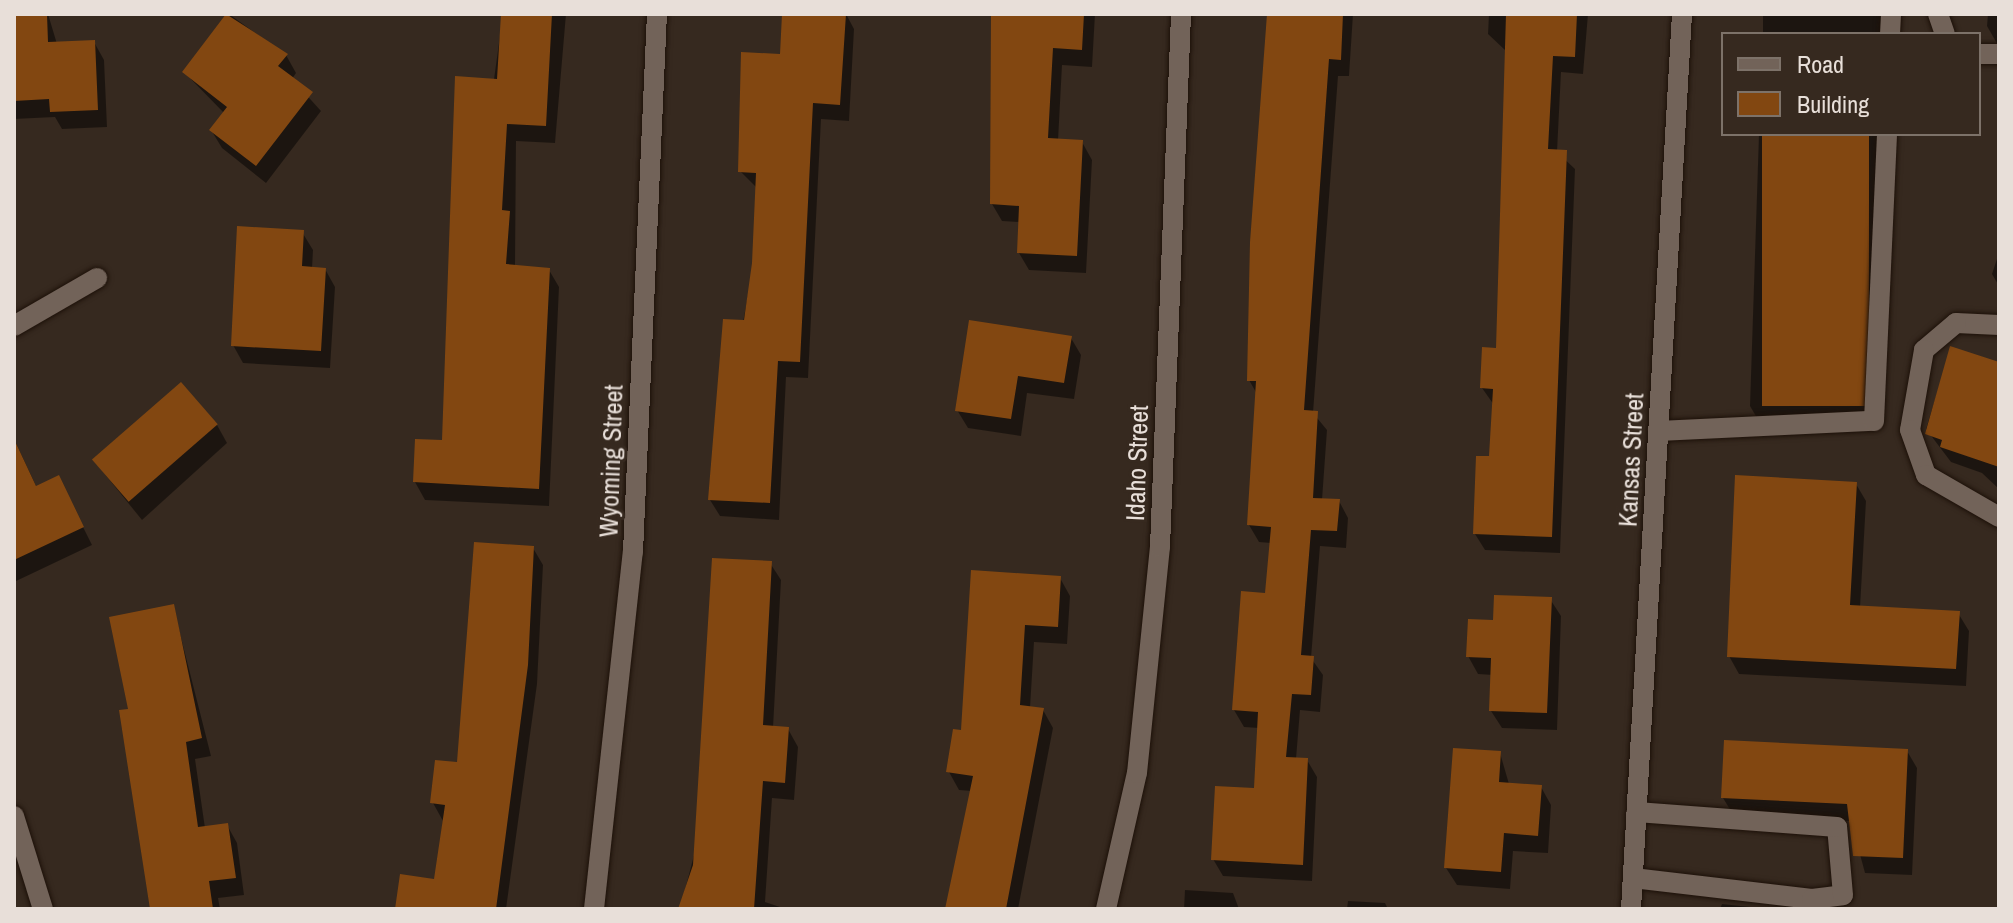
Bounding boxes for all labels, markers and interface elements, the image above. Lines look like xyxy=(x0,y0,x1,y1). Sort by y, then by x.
legend xyxy=(1721,32,1981,136)
text: Road xyxy=(1797,48,1844,80)
text: Building xyxy=(1797,88,1869,120)
street label: Wyoming Street xyxy=(593,384,629,538)
street label: Kansas Street xyxy=(1612,392,1650,528)
street label: Idaho Street xyxy=(1119,404,1155,522)

